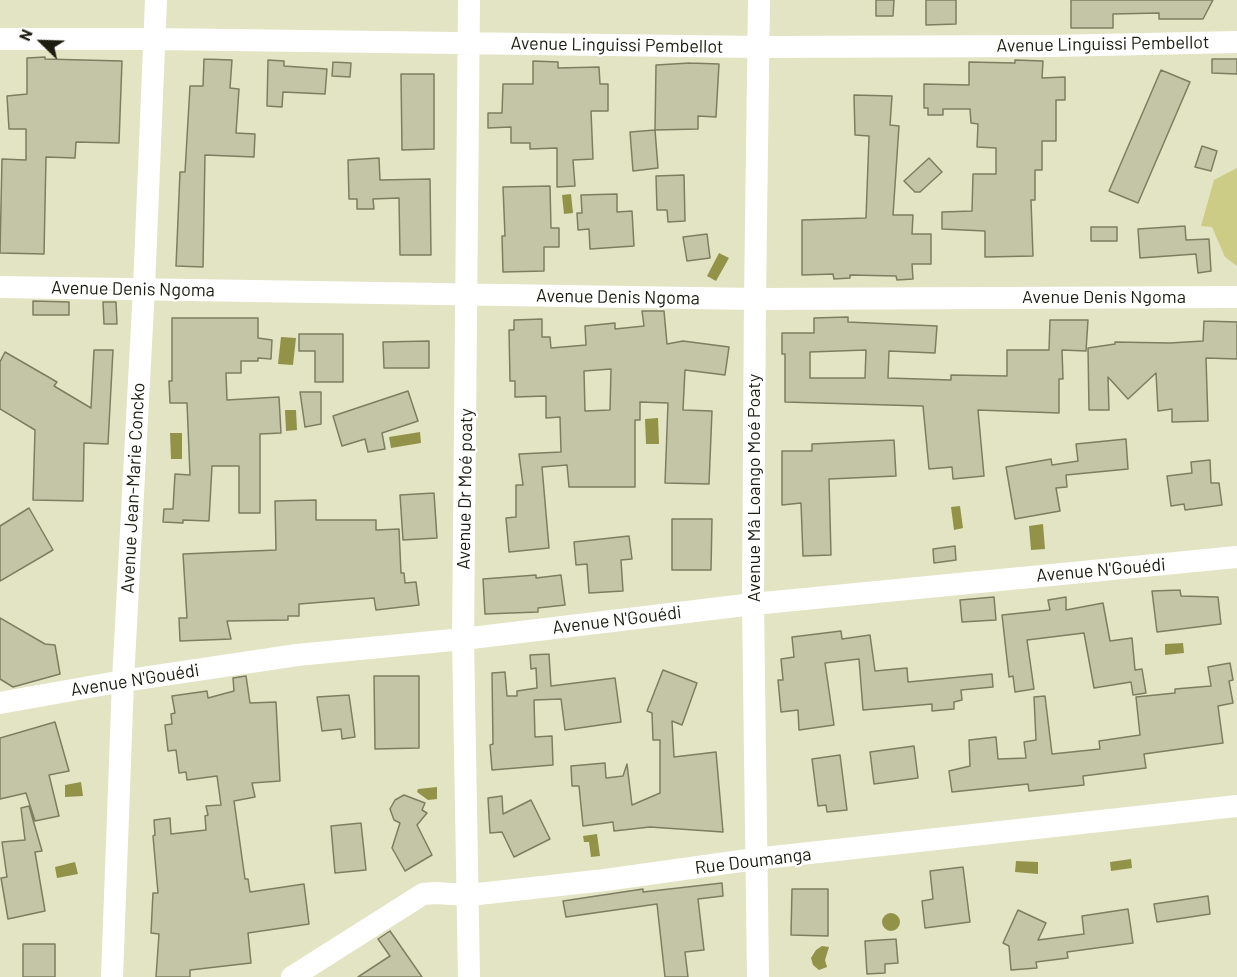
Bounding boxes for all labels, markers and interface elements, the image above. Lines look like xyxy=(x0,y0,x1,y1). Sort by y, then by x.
north arrow xyxy=(12,12,72,72)
text: N xyxy=(14,26,36,43)
street label: Avenue Linguissi Pembellot xyxy=(996,31,1210,57)
street label: Avenue Linguissi Pembellot xyxy=(510,32,724,58)
street label: Avenue Denis Ngoma xyxy=(51,277,215,301)
street label: Avenue Denis Ngoma xyxy=(536,285,700,309)
street label: Avenue Denis Ngoma xyxy=(1022,286,1186,308)
street label: Avenue Mâ Loango Moé Poaty xyxy=(743,374,765,602)
street label: Avenue Jean-Marie Concko xyxy=(117,382,149,594)
street label: Avenue Dr Moé poaty xyxy=(453,408,477,570)
street label: Avenue N'Gouédi xyxy=(1035,554,1167,586)
street label: Avenue N'Gouédi xyxy=(551,601,683,639)
street label: Avenue N'Gouédi xyxy=(69,659,201,701)
street label: Rue Doumanga xyxy=(694,843,812,879)

